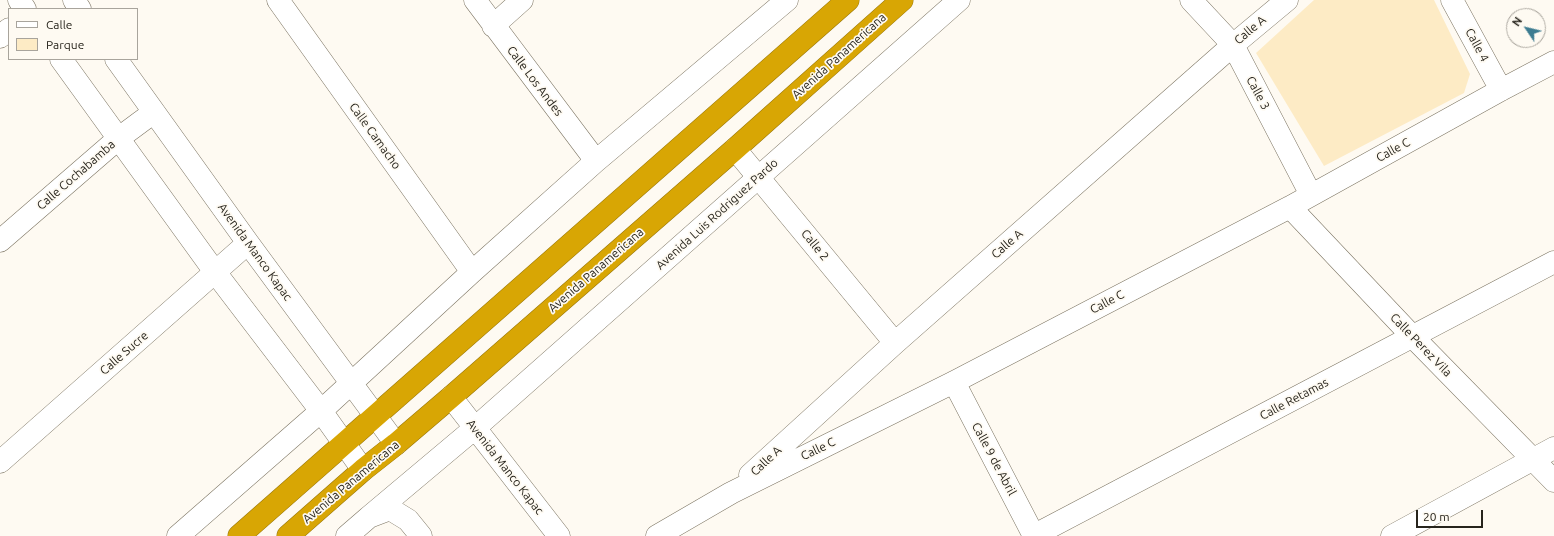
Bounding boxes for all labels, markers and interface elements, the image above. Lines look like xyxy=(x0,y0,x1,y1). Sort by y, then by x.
legend xyxy=(8,8,138,60)
north arrow xyxy=(1506,8,1546,48)
street label: Avenida Panamericana xyxy=(789,10,889,102)
street label: Calle A xyxy=(1231,13,1269,47)
text: N xyxy=(1510,15,1524,28)
text: Calle xyxy=(46,18,72,31)
street label: Calle 4 xyxy=(1462,26,1492,64)
text: Parque xyxy=(46,38,84,51)
street label: Calle Los Andes xyxy=(504,43,566,119)
street label: Calle 3 xyxy=(1243,74,1273,112)
street label: Calle Camacho xyxy=(346,100,404,172)
street label: Calle C xyxy=(1374,135,1412,165)
street label: Calle Cochabamba xyxy=(34,137,118,213)
street label: Avenida Luis Rodriguez Pardo xyxy=(653,155,781,273)
street label: Avenida Manco Kapac xyxy=(215,201,295,303)
street label: Avenida Panamericana xyxy=(546,225,646,315)
street label: Calle 2 xyxy=(798,226,832,264)
street label: Calle A xyxy=(988,226,1026,262)
street label: Calle C xyxy=(1087,287,1127,317)
street label: Calle Perez Vila xyxy=(1387,310,1455,380)
street label: Calle Sucre xyxy=(97,328,151,378)
street label: Calle Retamas xyxy=(1257,375,1331,423)
street label: Avenida Manco Kapac xyxy=(463,417,547,517)
street label: Calle 9 de Abril xyxy=(969,420,1019,498)
street label: Calle C xyxy=(798,435,838,463)
street label: Avenida Panamericana xyxy=(300,438,402,526)
street label: Calle A xyxy=(748,443,784,479)
scale bar xyxy=(1418,502,1485,528)
text: 20 m xyxy=(1423,510,1450,523)

